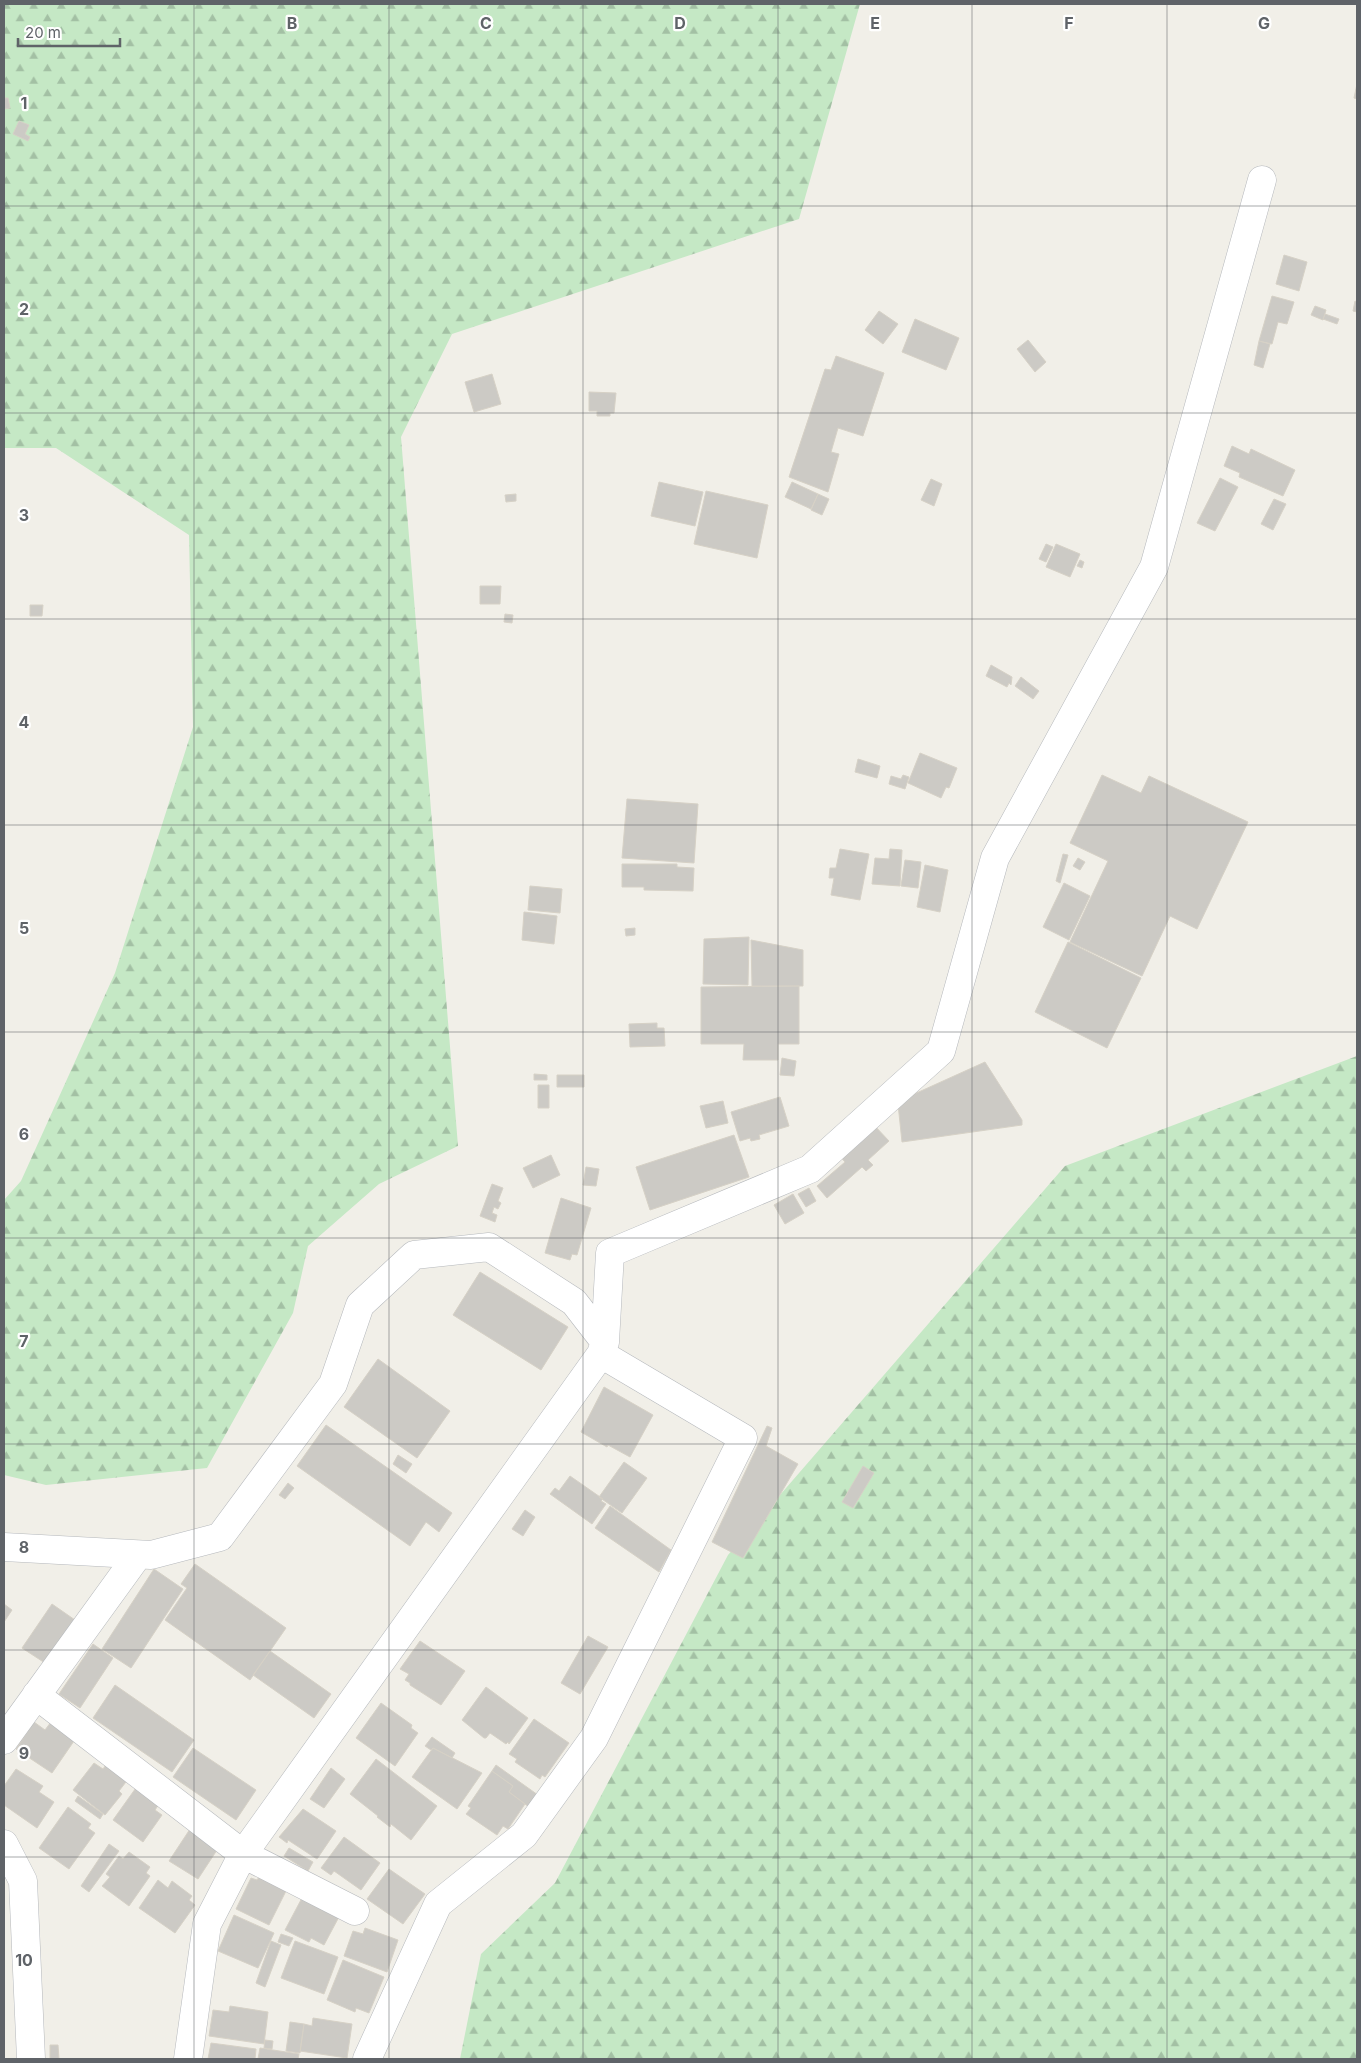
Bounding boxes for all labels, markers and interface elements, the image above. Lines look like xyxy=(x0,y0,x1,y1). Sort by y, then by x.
text: B xyxy=(287,13,297,33)
text: C xyxy=(480,13,492,33)
text: D xyxy=(674,13,686,33)
text: E xyxy=(870,13,880,33)
text: F xyxy=(1064,13,1074,33)
text: G xyxy=(1258,13,1270,33)
scale bar xyxy=(18,15,120,47)
text: 20 m xyxy=(25,23,61,42)
text: 1 xyxy=(21,93,27,113)
text: 2 xyxy=(19,299,29,319)
text: 3 xyxy=(19,505,29,525)
text: 4 xyxy=(19,712,30,732)
text: 5 xyxy=(19,918,29,938)
text: 6 xyxy=(19,1124,29,1144)
text: 7 xyxy=(19,1331,29,1351)
text: 8 xyxy=(19,1537,29,1557)
text: 9 xyxy=(19,1743,29,1763)
text: 10 xyxy=(15,1950,33,1970)

